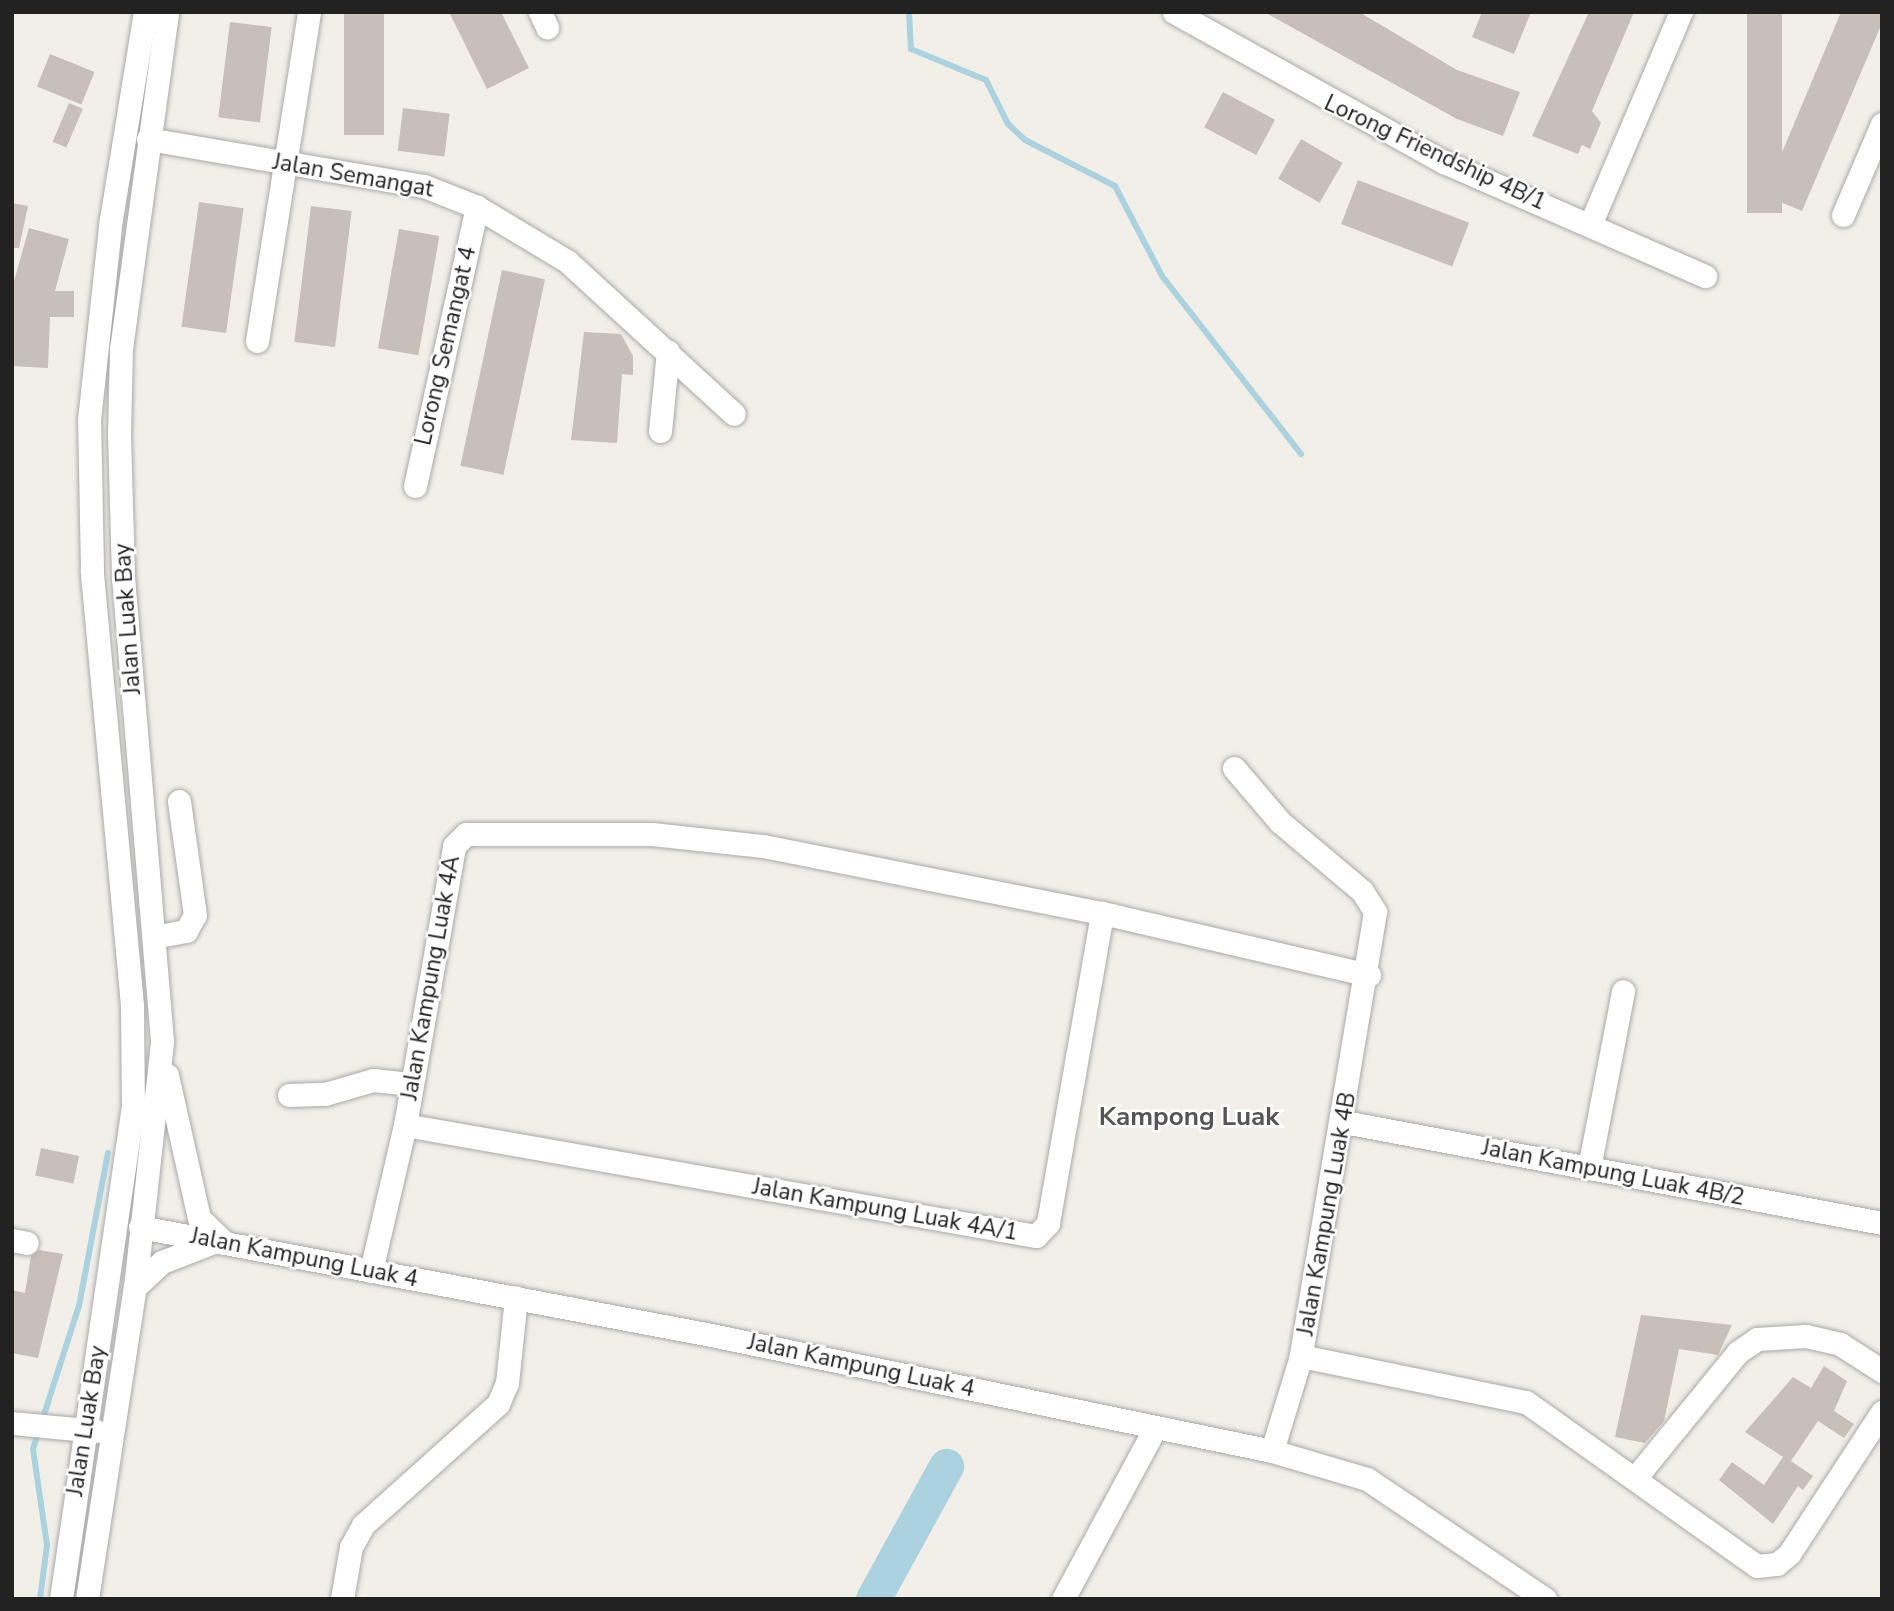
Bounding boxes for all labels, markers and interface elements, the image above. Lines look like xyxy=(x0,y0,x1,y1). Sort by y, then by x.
street label: Lorong Friendship 4B/1 xyxy=(1320,89,1550,217)
street label: Jalan Semangat xyxy=(271,148,435,204)
street label: Lorong Semangat 4 xyxy=(410,244,482,448)
street label: Jalan Luak Bay xyxy=(109,542,147,696)
street label: Jalan Kampung Luak 4A xyxy=(396,854,466,1102)
street label: Jalan Kampung Luak 4B xyxy=(1292,1090,1362,1338)
district label: Kampong Luak xyxy=(1099,1101,1279,1133)
street label: Jalan Kampung Luak 4B/2 xyxy=(1479,1134,1747,1212)
street label: Jalan Kampung Luak 4A/1 xyxy=(750,1173,1020,1247)
street label: Jalan Kampung Luak 4 xyxy=(188,1222,420,1294)
street label: Jalan Kampung Luak 4 xyxy=(745,1328,977,1404)
street label: Jalan Luak Bay xyxy=(61,1344,113,1498)

